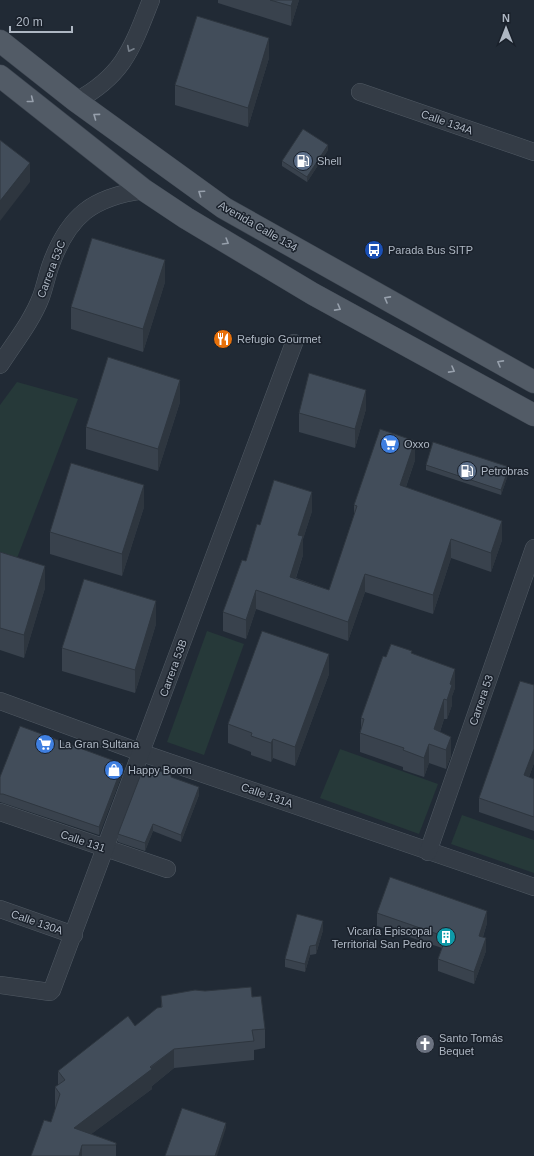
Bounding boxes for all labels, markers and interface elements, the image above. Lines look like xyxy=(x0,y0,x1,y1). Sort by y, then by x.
scale bar xyxy=(10,8,72,34)
north arrow xyxy=(486,8,526,48)
text: N xyxy=(502,12,510,24)
text: 20 m xyxy=(16,15,43,29)
one-way arrow xyxy=(127,44,135,52)
one-way arrow xyxy=(26,95,33,102)
street label: Calle 134A xyxy=(420,108,475,137)
one-way arrow xyxy=(94,114,101,121)
fuel station icon: Shell xyxy=(292,150,314,172)
place label: Shell xyxy=(317,155,341,167)
one-way arrow xyxy=(199,191,206,198)
street label: Avenida Calle 134 xyxy=(216,199,300,253)
one-way arrow xyxy=(222,238,229,245)
street label: Carrera 53C xyxy=(35,239,67,299)
bus stop icon: Parada Bus SITP xyxy=(363,239,385,261)
place label: Parada Bus SITP xyxy=(388,244,473,256)
one-way arrow xyxy=(384,297,391,304)
one-way arrow xyxy=(334,303,341,310)
restaurant icon: Refugio Gourmet xyxy=(212,328,234,350)
place label: Refugio Gourmet xyxy=(237,333,321,345)
one-way arrow xyxy=(497,361,504,368)
one-way arrow xyxy=(448,366,455,373)
supermarket icon: Oxxo xyxy=(379,433,401,455)
place label: Oxxo xyxy=(404,438,430,450)
fuel station icon: Petrobras xyxy=(456,460,478,482)
place label: Petrobras xyxy=(481,465,529,477)
street label: Carrera 53B xyxy=(157,638,189,698)
street label: Carrera 53 xyxy=(467,673,495,727)
supermarket icon: La Gran Sultana xyxy=(34,733,56,755)
place label: La Gran Sultana xyxy=(59,738,140,750)
shop icon: Happy Boom xyxy=(103,759,125,781)
place label: Happy Boom xyxy=(128,764,192,776)
street label: Calle 131A xyxy=(240,781,295,810)
street label: Calle 131 xyxy=(59,828,107,854)
street label: Calle 130A xyxy=(10,908,65,937)
place label: Vicaría Episcopal Territorial San Pedro xyxy=(332,925,432,950)
building icon: Vicaría Episcopal Territorial San Pedro xyxy=(435,926,457,948)
place label: Santo Tomás Bequet xyxy=(439,1032,504,1057)
church icon: Santo Tomás Bequet xyxy=(414,1033,436,1055)

